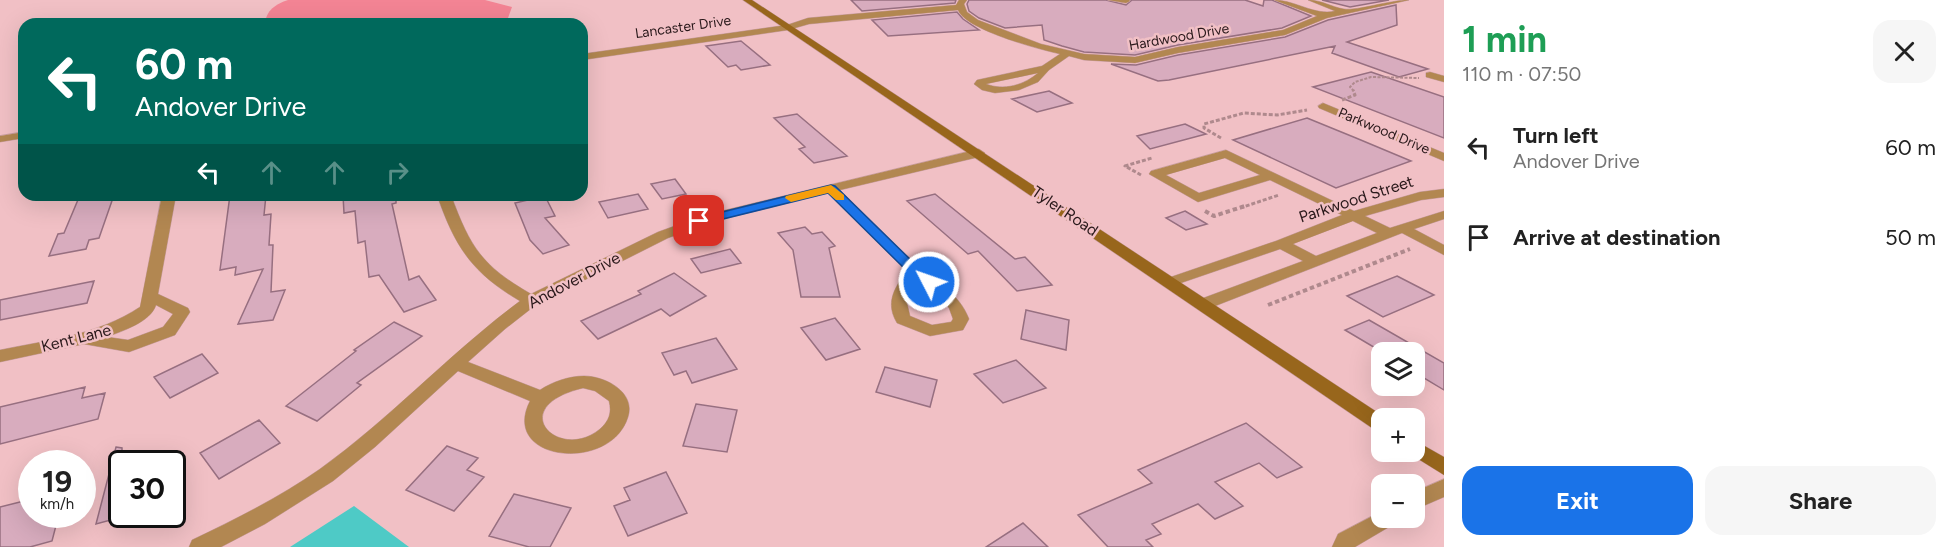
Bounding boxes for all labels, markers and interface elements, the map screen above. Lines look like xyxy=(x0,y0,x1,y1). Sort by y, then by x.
street label: Lancaster Drive xyxy=(634,12,733,42)
text: 1 min xyxy=(1462,18,1547,61)
street label: Hardwood Drive xyxy=(1127,20,1231,54)
button: close xyxy=(1873,20,1936,83)
text: 60 m xyxy=(135,39,233,90)
icon: left xyxy=(36,42,114,120)
text: 110 m · 07:50 xyxy=(1462,62,1581,86)
text: Andover Drive xyxy=(135,90,306,123)
street label: Parkwood Drive xyxy=(1336,104,1433,158)
text: Turn left xyxy=(1513,122,1599,149)
icon: left xyxy=(1462,131,1495,164)
text: 60 m xyxy=(1885,134,1936,161)
text: Andover Drive xyxy=(1513,149,1640,173)
icon: left xyxy=(192,156,225,189)
icon: ahead xyxy=(255,156,288,189)
icon: ahead xyxy=(318,156,351,189)
icon: right xyxy=(381,156,414,189)
street label: Parkwood Street xyxy=(1296,172,1416,226)
street label: Tyler Road xyxy=(1028,182,1102,240)
pin xyxy=(673,195,724,246)
icon: arrive xyxy=(682,204,715,237)
icon: arrive xyxy=(1462,221,1495,254)
text: Arrive at destination xyxy=(1513,224,1721,251)
text: 50 m xyxy=(1885,224,1936,251)
street label: Andover Drive xyxy=(525,248,623,312)
position arrow xyxy=(897,250,961,314)
street label: Kent Lane xyxy=(39,320,113,356)
map controls xyxy=(1371,342,1425,528)
button: layers xyxy=(1371,342,1425,396)
button: + xyxy=(1371,408,1425,462)
speed limit sign: 30 xyxy=(108,450,186,528)
text: 19 xyxy=(42,463,72,500)
button: Exit xyxy=(1462,466,1693,535)
button: Share xyxy=(1705,466,1936,535)
button: − xyxy=(1371,474,1425,528)
text: km/h xyxy=(40,495,74,513)

